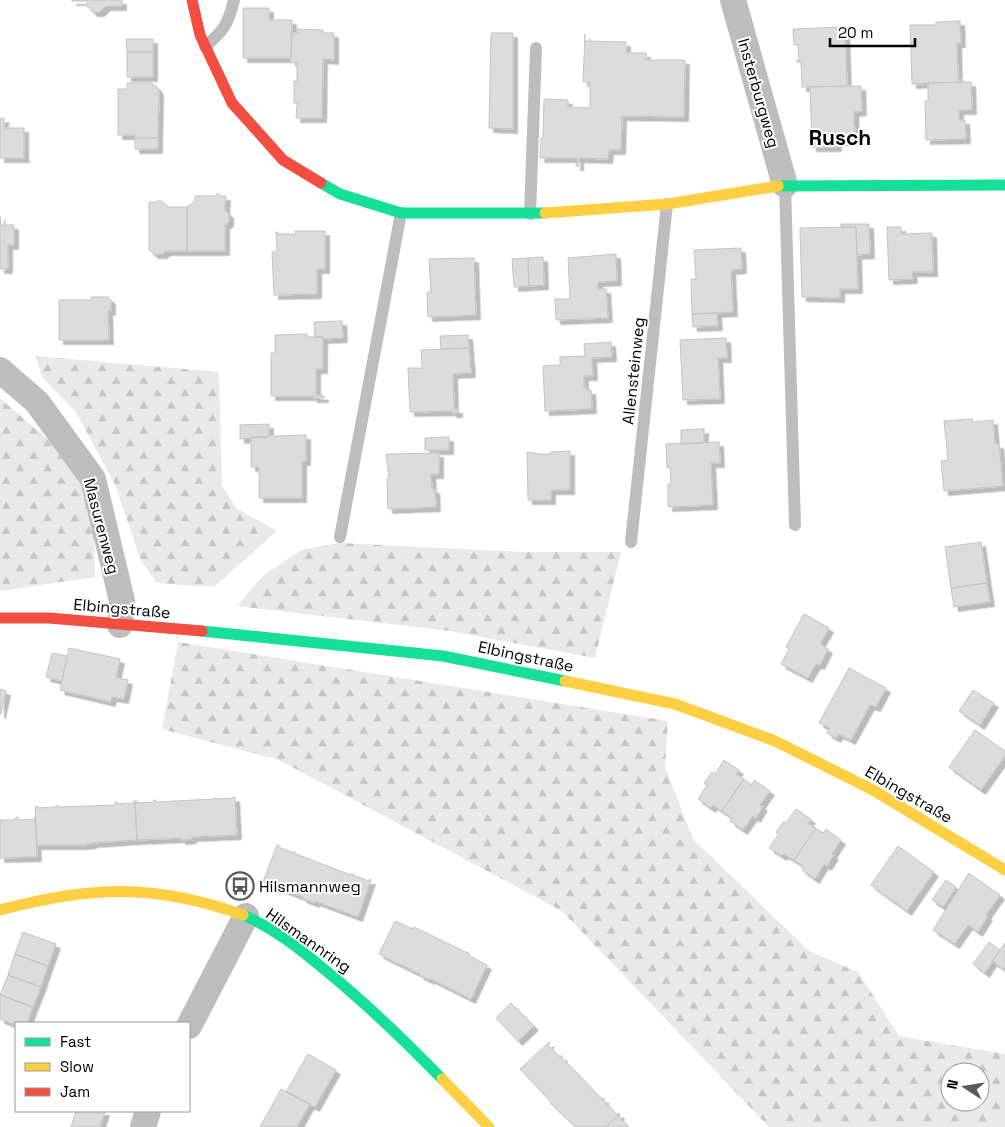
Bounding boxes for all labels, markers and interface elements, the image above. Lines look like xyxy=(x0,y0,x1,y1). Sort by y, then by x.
scale bar xyxy=(830,15,915,47)
text: 20 m xyxy=(838,23,873,42)
street label: Insterburgweg xyxy=(733,36,784,150)
district label: Rusch xyxy=(809,124,871,151)
street label: Allensteinweg xyxy=(617,316,650,426)
street label: Masurenweg xyxy=(79,476,124,576)
street label: Elbingstraße xyxy=(73,594,171,623)
street label: Elbingstraße xyxy=(476,636,576,677)
street label: Elbingstraße xyxy=(861,761,956,828)
bus stop icon: Hilsmannweg xyxy=(225,871,255,901)
place label: Hilsmannweg xyxy=(259,876,361,897)
street label: Hilsmannring xyxy=(262,903,355,978)
legend xyxy=(15,1022,190,1112)
text: Fast xyxy=(60,1032,91,1051)
text: Slow xyxy=(60,1057,94,1076)
north arrow xyxy=(940,1062,990,1112)
text: N xyxy=(943,1078,962,1091)
text: Jam xyxy=(60,1082,90,1101)

